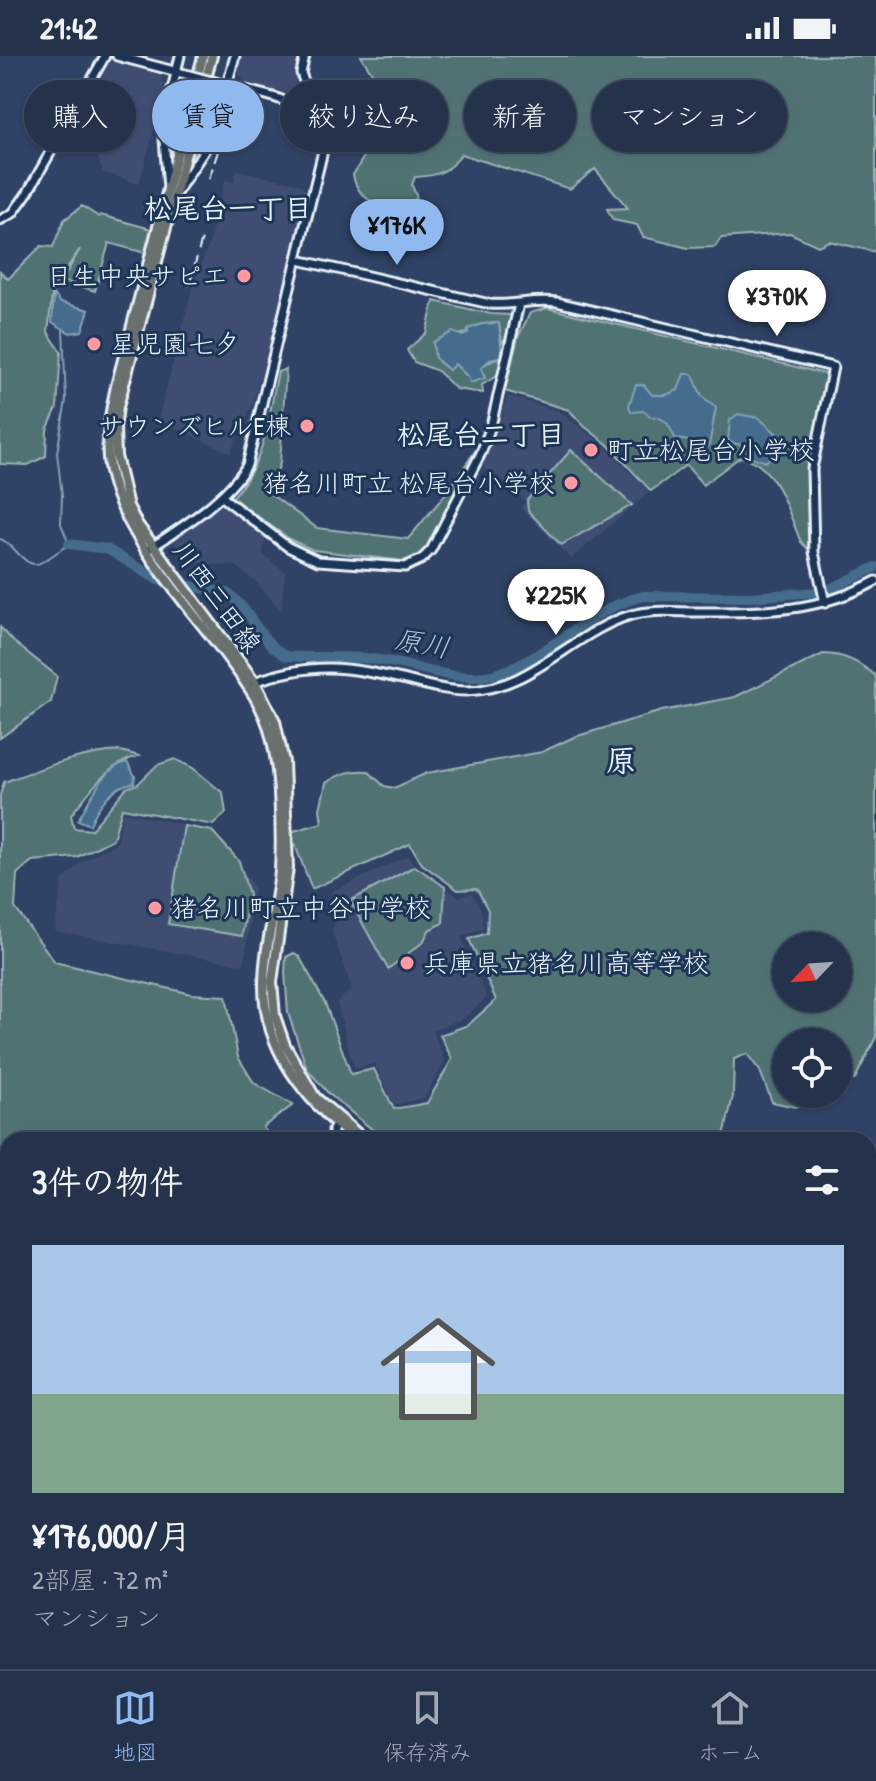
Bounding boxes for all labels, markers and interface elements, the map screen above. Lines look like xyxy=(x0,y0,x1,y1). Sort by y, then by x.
text: 21:42 xyxy=(40,8,97,48)
chip: 購入 xyxy=(24,80,136,152)
chip: 賃貸 xyxy=(152,80,264,152)
chip: 絞り込み xyxy=(280,80,448,152)
chip: 新着 xyxy=(464,80,576,152)
chip: マンション xyxy=(592,80,787,152)
district label: 松尾台一丁目 xyxy=(144,189,312,227)
pin: ¥176K xyxy=(341,199,453,267)
text: ¥176K xyxy=(368,207,426,242)
place label: 日生中央サピエ xyxy=(46,258,228,293)
marker: 日生中央サピエ xyxy=(235,267,253,285)
pin: ¥370K xyxy=(721,270,833,338)
text: ¥370K xyxy=(746,278,808,313)
place label: 星児園七夕 xyxy=(110,326,240,361)
marker: 星児園七夕 xyxy=(85,335,103,353)
place label: サウンズヒルE棟 xyxy=(98,408,291,443)
district label: 松尾台二丁目 xyxy=(397,415,565,453)
marker: サウンズヒルE棟 xyxy=(298,417,316,435)
place label: 町立松尾台小学校 xyxy=(607,432,815,467)
marker: 町立松尾台小学校 xyxy=(582,441,600,459)
place label: 猪名川町立 松尾台小学校 xyxy=(263,465,555,500)
marker: 猪名川町立 松尾台小学校 xyxy=(562,474,580,492)
street label: 川西三田線 xyxy=(165,534,270,660)
pin: ¥225K xyxy=(500,569,612,637)
text: ¥225K xyxy=(526,577,587,612)
water label: 原川 xyxy=(391,619,453,667)
district label: 原 xyxy=(606,740,636,780)
place label: 猪名川町立中谷中学校 xyxy=(171,890,431,925)
marker: 猪名川町立中谷中学校 xyxy=(146,899,164,917)
north arrow xyxy=(772,932,852,1012)
map controls xyxy=(772,932,852,1108)
place label: 兵庫県立猪名川高等学校 xyxy=(423,945,709,980)
marker: 兵庫県立猪名川高等学校 xyxy=(398,954,416,972)
button: locate xyxy=(772,1028,852,1108)
icon: filters xyxy=(800,1158,844,1202)
text: 3件の物件 xyxy=(32,1159,183,1205)
icon: home xyxy=(366,1297,510,1441)
text: ¥176,000/月 xyxy=(32,1513,191,1559)
text: 2部屋 · 72 m² xyxy=(32,1562,168,1597)
text: マンション xyxy=(32,1600,161,1635)
tab: 地図 xyxy=(113,1686,157,1767)
tab: 保存済み xyxy=(383,1686,471,1767)
tab: ホーム xyxy=(698,1686,763,1767)

